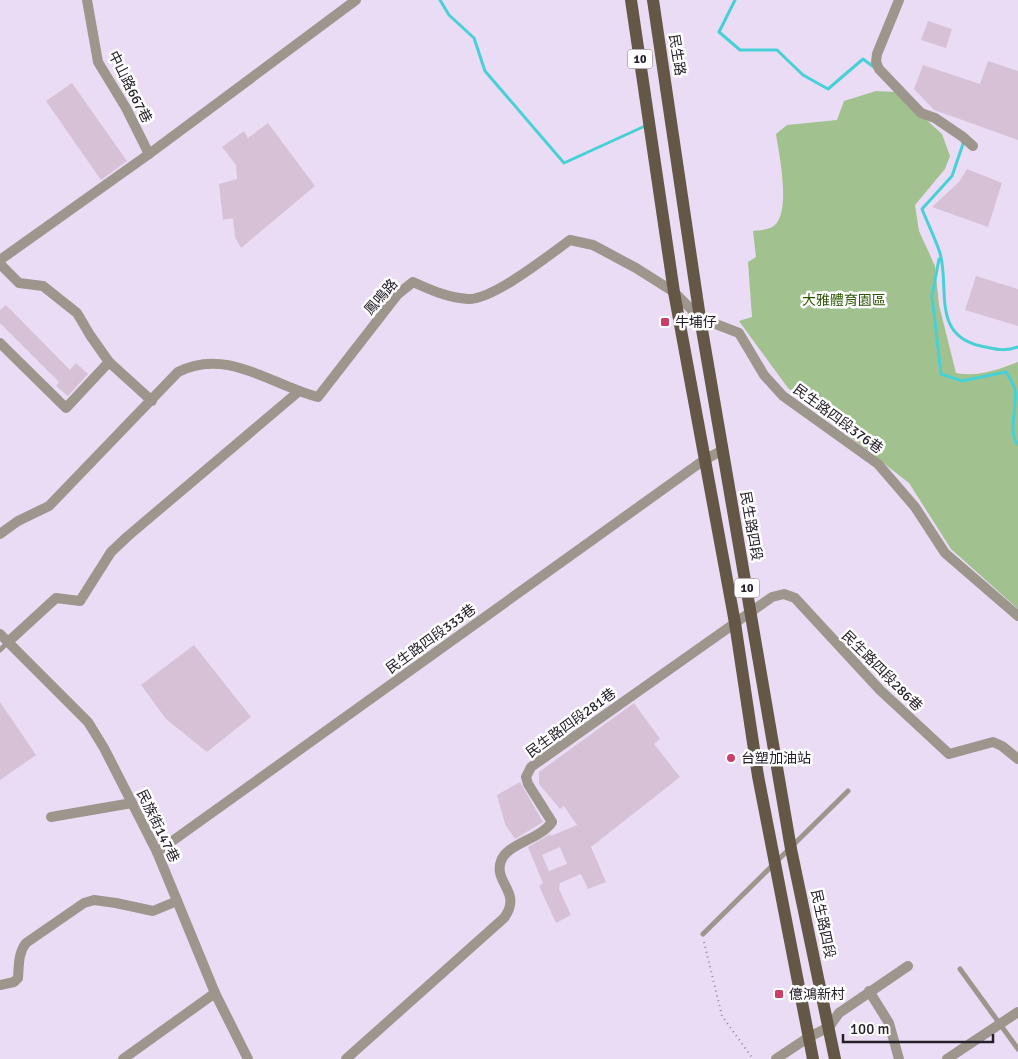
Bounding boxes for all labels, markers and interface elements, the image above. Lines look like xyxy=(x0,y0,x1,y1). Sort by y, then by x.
street label: 民生路 xyxy=(665,33,689,77)
street label: 中山路667巷 xyxy=(105,48,155,126)
road number: 10 xyxy=(628,50,652,68)
street label: 鳳鳴路 xyxy=(361,276,401,318)
park label: 大雅體育園區 xyxy=(802,292,886,309)
place label: 牛埔仔 xyxy=(675,314,717,331)
marker: 牛埔仔 xyxy=(659,316,671,328)
street label: 民生路四段376巷 xyxy=(790,381,886,457)
street label: 民生路四段 xyxy=(737,490,765,562)
road number: 10 xyxy=(734,578,760,598)
street label: 民生路四段333巷 xyxy=(383,601,479,677)
street label: 民生路四段286巷 xyxy=(838,627,926,715)
street label: 民生路四段281巷 xyxy=(523,685,619,761)
place label: 台塑加油站 xyxy=(741,750,811,767)
marker: 台塑加油站 xyxy=(725,752,737,764)
street label: 民族街147巷 xyxy=(133,787,183,865)
street label: 民生路四段 xyxy=(807,888,839,960)
place label: 億鴻新村 xyxy=(789,986,845,1003)
marker: 億鴻新村 xyxy=(773,988,785,1000)
scale bar xyxy=(843,1012,993,1044)
text: 100 m xyxy=(850,1020,890,1038)

